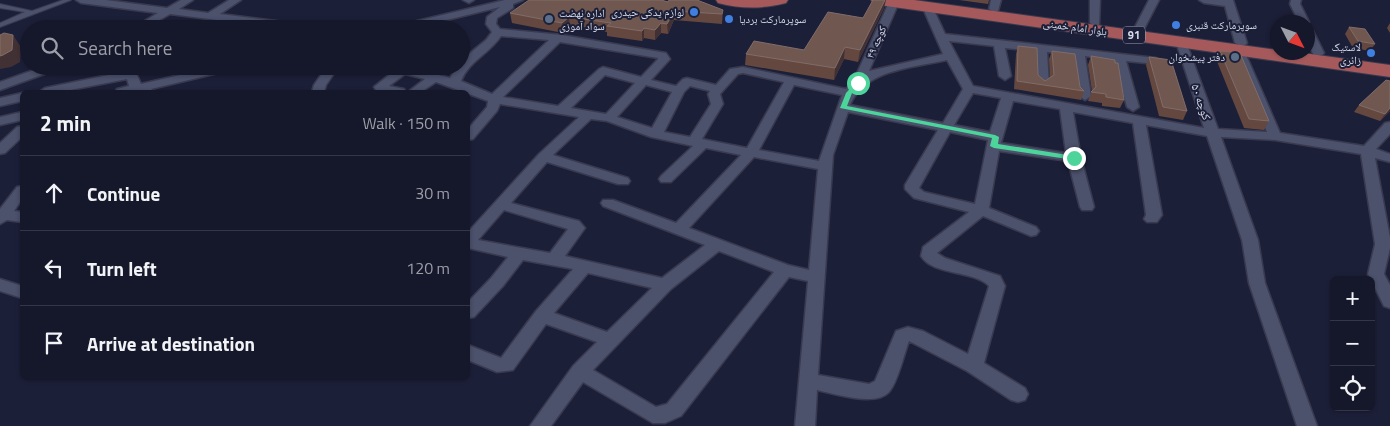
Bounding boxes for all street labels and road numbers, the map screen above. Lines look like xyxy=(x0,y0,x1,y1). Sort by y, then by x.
street label: بلوار امام خمینی xyxy=(1042,15,1108,39)
street label: کوچه ۴۹ xyxy=(862,23,890,61)
road number: 91 xyxy=(1123,26,1145,44)
street label: کوچه ۵۰ xyxy=(1186,81,1216,122)

